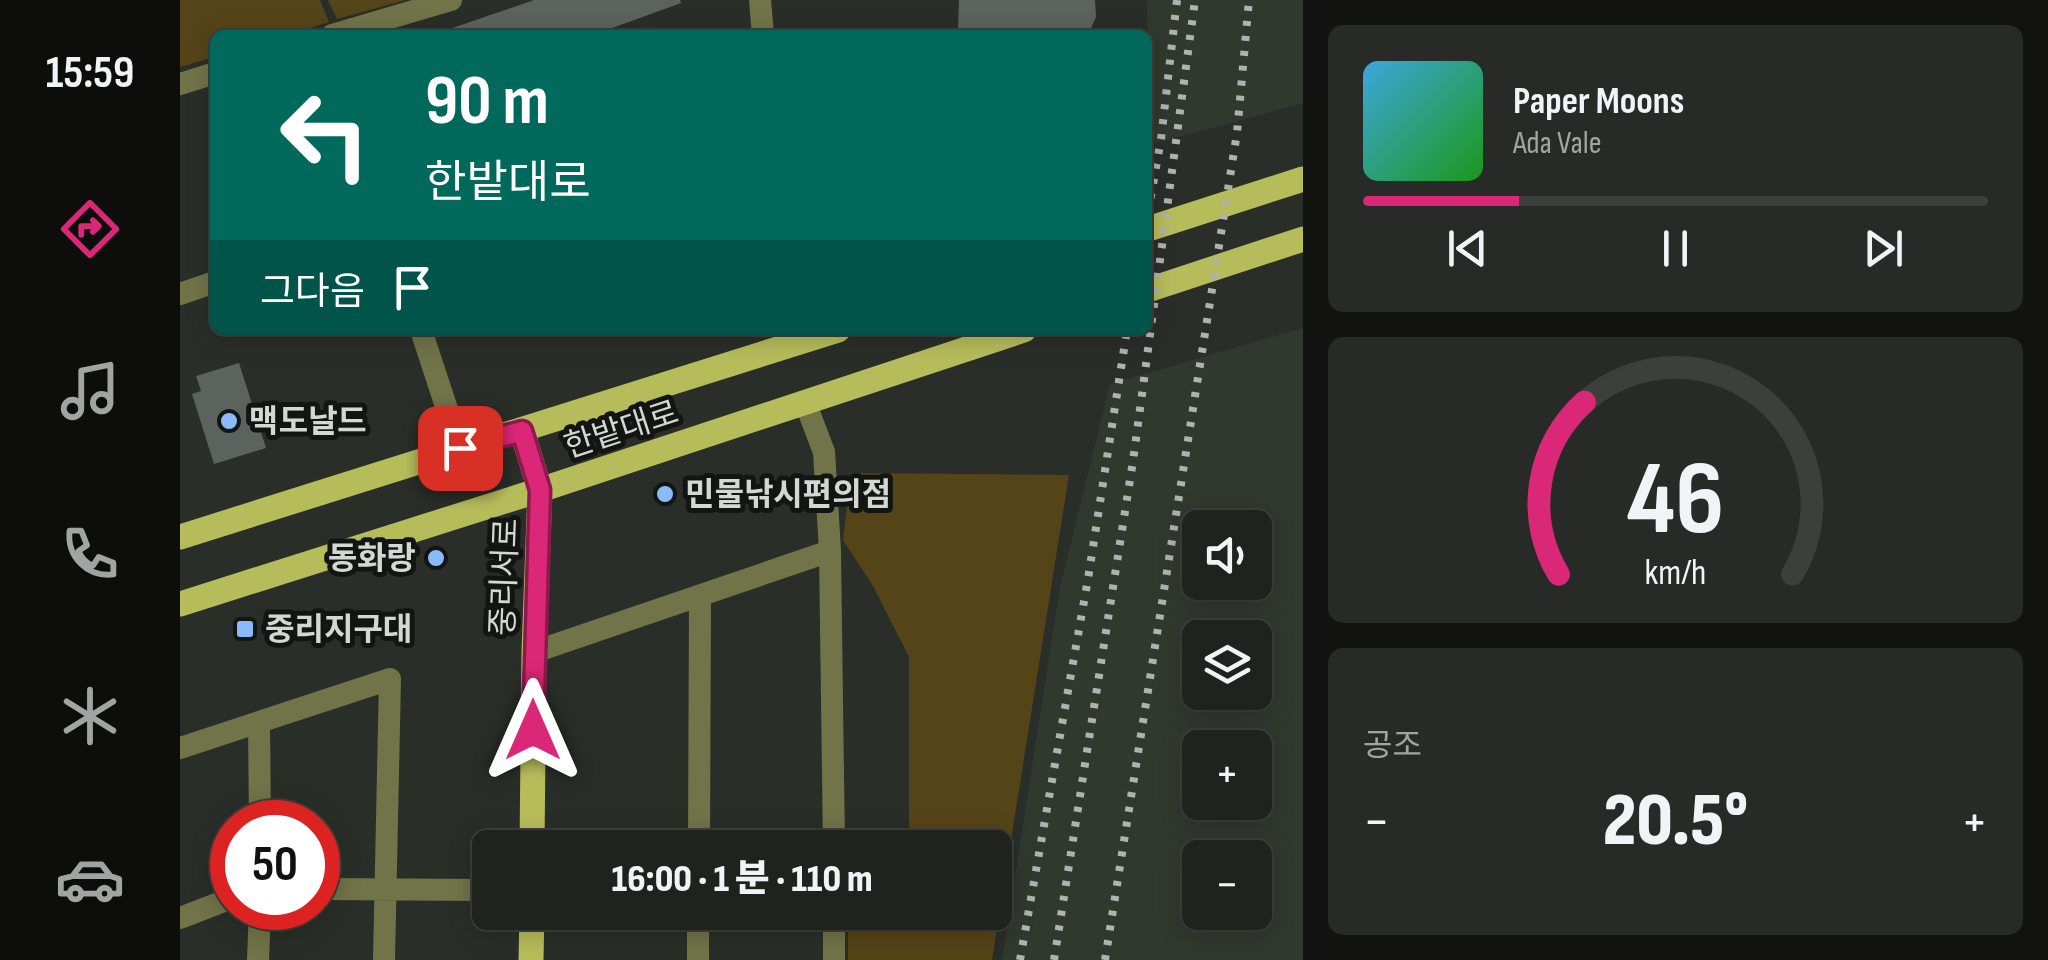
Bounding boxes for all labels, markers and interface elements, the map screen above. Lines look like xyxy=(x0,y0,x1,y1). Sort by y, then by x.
text: 15:59 xyxy=(46,46,134,101)
text: 90 m xyxy=(425,60,549,144)
icon: left xyxy=(260,70,390,200)
text: Paper Moons xyxy=(1513,79,1684,124)
text: Ada Vale xyxy=(1513,124,1602,163)
text: 한밭대로 xyxy=(425,156,591,211)
icon: directions xyxy=(55,194,125,264)
icon: previous xyxy=(1440,221,1495,276)
icon: pause xyxy=(1648,221,1703,276)
icon: next xyxy=(1856,221,1911,276)
icon: arrive xyxy=(385,260,440,315)
text: 그다음 xyxy=(260,270,365,315)
icon: music xyxy=(55,356,125,426)
street label: 한밭대로 xyxy=(559,394,683,467)
place label: 맥도날드 xyxy=(249,403,367,442)
pin xyxy=(418,406,503,491)
marker: 맥도날드 xyxy=(218,410,240,432)
icon: arrive xyxy=(433,421,488,476)
text: 46 xyxy=(1627,438,1724,563)
place label: 민물낚시편의점 xyxy=(685,476,891,515)
marker: 민물낚시편의점 xyxy=(654,483,676,505)
map controls xyxy=(1182,510,1272,930)
button: sound xyxy=(1182,510,1272,600)
street label: 중리서로 xyxy=(484,518,527,637)
icon: phone xyxy=(55,519,125,589)
place label: 동화랑 xyxy=(328,540,416,579)
marker: 동화랑 xyxy=(425,547,447,569)
text: km/h xyxy=(1645,552,1706,595)
place label: 중리지구대 xyxy=(265,611,412,650)
marker: 중리지구대 xyxy=(234,618,256,640)
button: layers xyxy=(1182,620,1272,710)
position arrow xyxy=(481,678,585,782)
icon: climate xyxy=(55,681,125,751)
text: 공조 xyxy=(1363,727,1422,766)
button: + xyxy=(1182,730,1272,820)
text: 20.5° xyxy=(1603,776,1748,867)
text: − xyxy=(1363,789,1390,856)
text: + xyxy=(1961,789,1988,856)
speed limit sign: 50 xyxy=(210,800,340,930)
button: − xyxy=(1182,840,1272,930)
icon: car xyxy=(55,844,125,914)
text: 16:00 · 1 분 · 110 m xyxy=(612,857,872,902)

